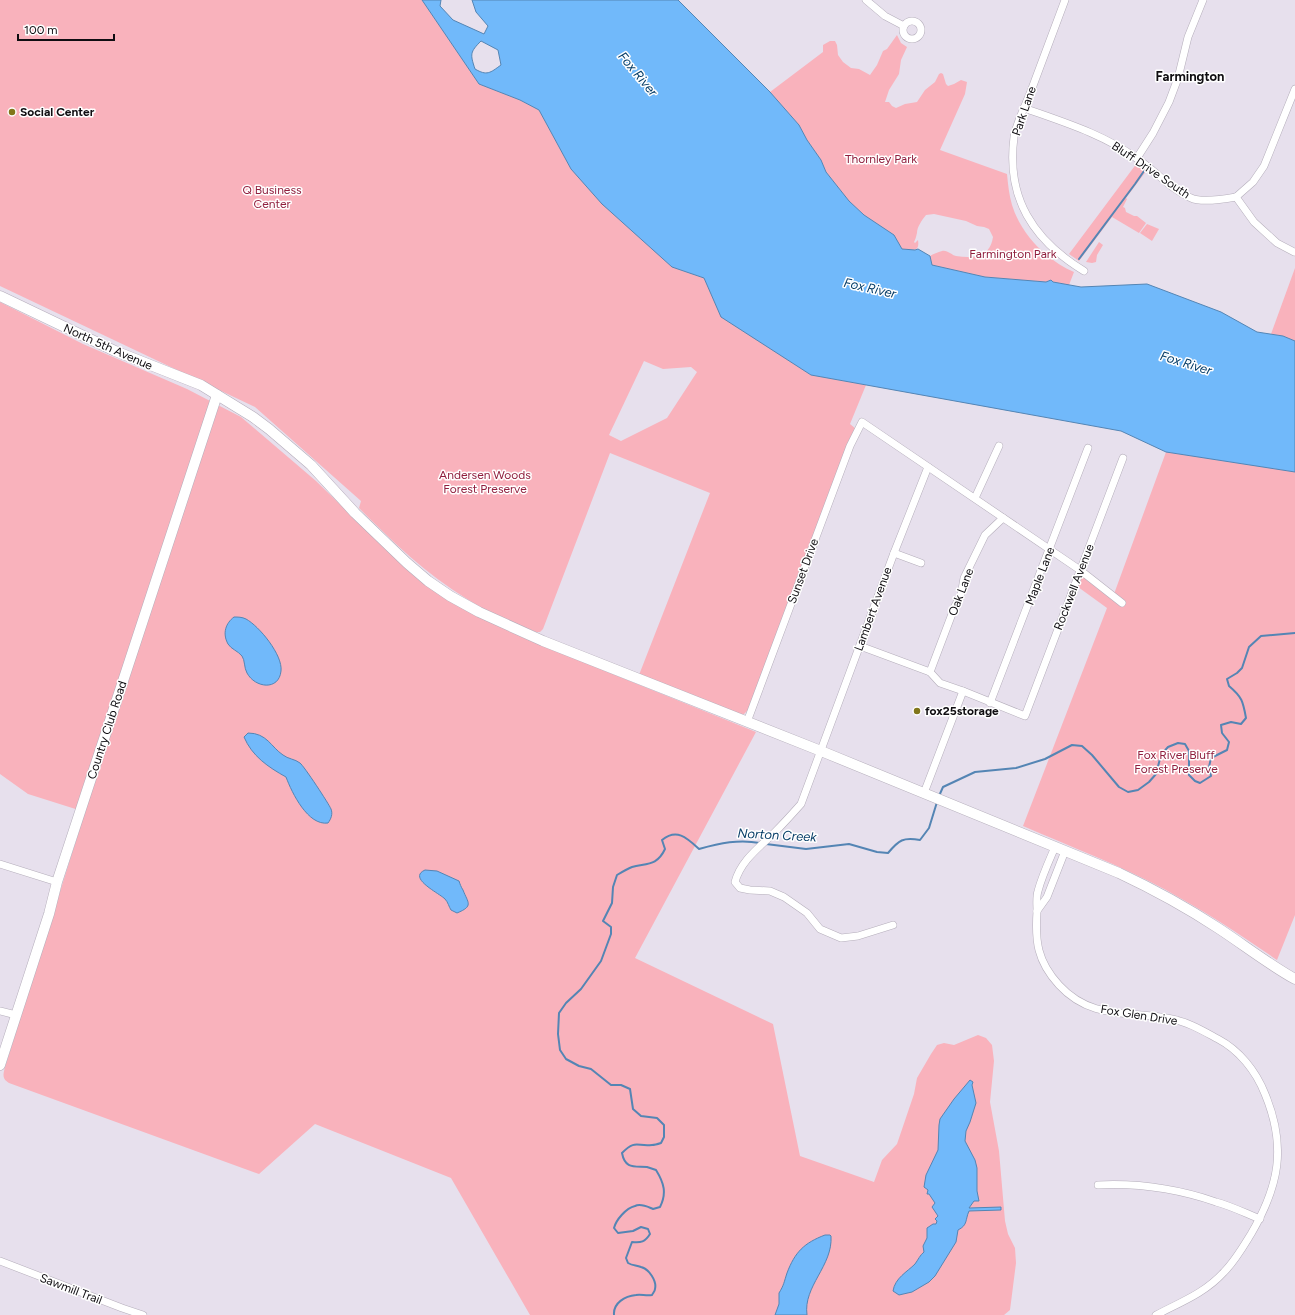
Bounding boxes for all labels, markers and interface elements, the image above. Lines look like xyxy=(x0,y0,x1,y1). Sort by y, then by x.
scale bar xyxy=(18,16,114,42)
text: 100 m xyxy=(24,23,58,37)
water label: Fox River xyxy=(615,49,661,100)
district label: Farmington xyxy=(1156,69,1224,84)
street label: Park Lane xyxy=(1009,84,1039,138)
place label: Social Center xyxy=(20,105,95,119)
marker: Social Center xyxy=(7,107,17,117)
street label: Bluff Drive South xyxy=(1109,139,1193,202)
park label: Thornley Park xyxy=(845,152,917,166)
park label: Q Business Center xyxy=(242,183,302,211)
park label: Farmington Park xyxy=(969,247,1057,261)
water label: Fox River xyxy=(842,275,898,301)
street label: North 5th Avenue xyxy=(61,321,155,373)
water label: Fox River xyxy=(1158,348,1214,378)
park label: Andersen Woods Forest Preserve xyxy=(439,468,531,496)
street label: Sunset Drive xyxy=(785,536,821,605)
street label: Rockwell Avenue xyxy=(1051,541,1097,632)
street label: Maple Lane xyxy=(1023,545,1058,607)
street label: Lambert Avenue xyxy=(851,565,895,653)
street label: Oak Lane xyxy=(946,566,977,618)
street label: Country Club Road xyxy=(85,679,129,781)
place label: fox25storage xyxy=(925,704,999,718)
marker: fox25storage xyxy=(912,706,922,716)
park label: Fox River Bluff Forest Preserve xyxy=(1134,748,1218,776)
water label: Norton Creek xyxy=(737,825,818,845)
street label: Fox Glen Drive xyxy=(1100,1002,1179,1028)
street label: Sawmill Trail xyxy=(38,1271,104,1307)

